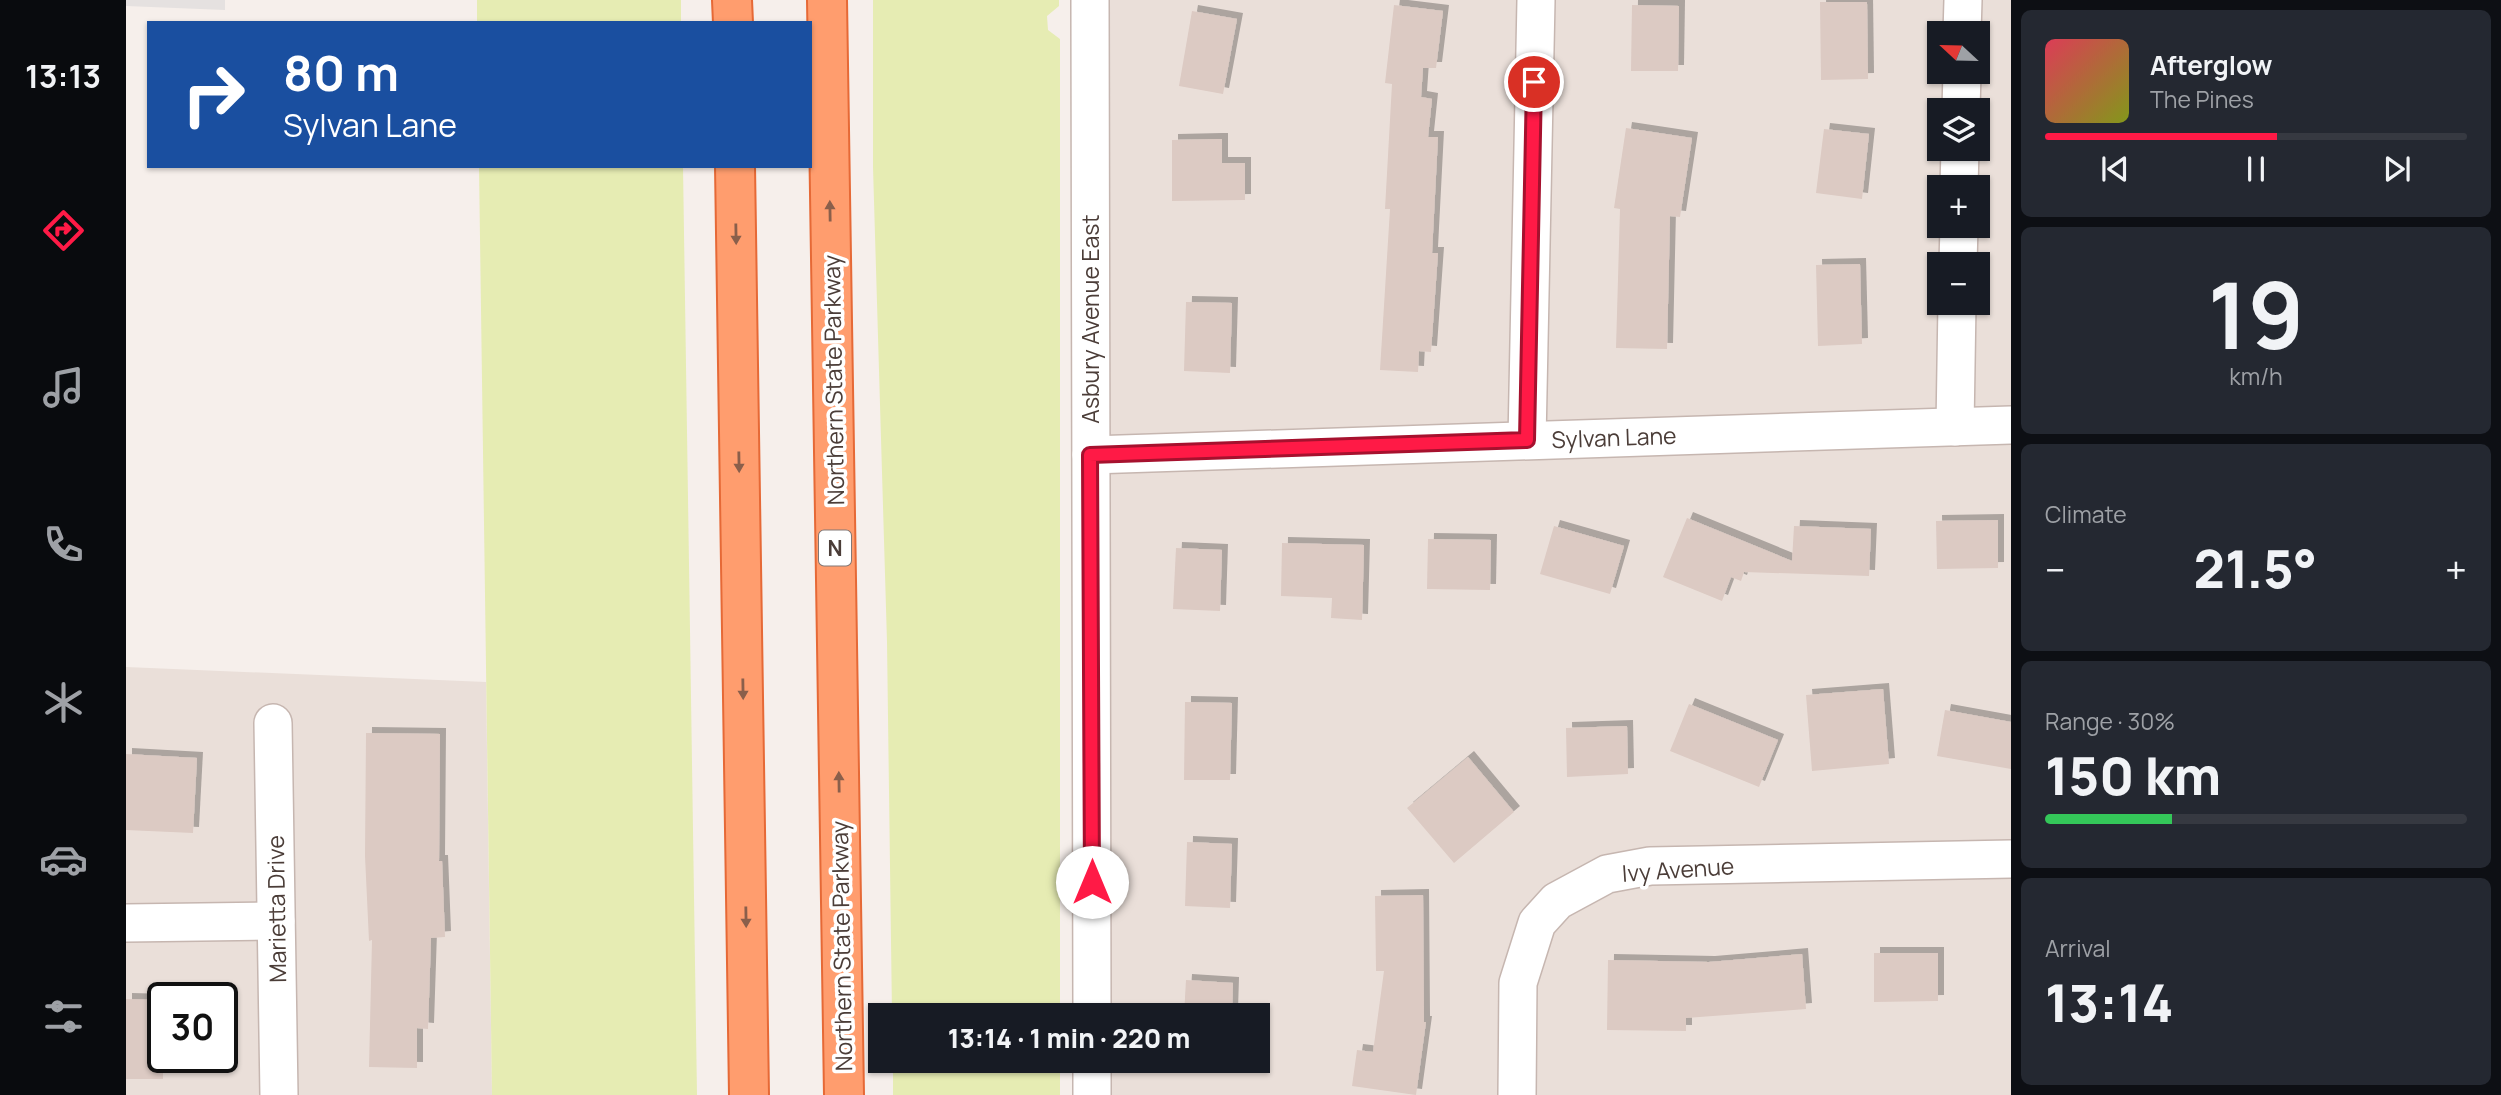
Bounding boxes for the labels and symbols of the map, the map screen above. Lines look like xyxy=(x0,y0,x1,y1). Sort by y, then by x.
north arrow xyxy=(1927,21,1990,84)
pin xyxy=(1504,52,1564,112)
one-way arrow xyxy=(824,200,836,222)
street label: Asbury Avenue East xyxy=(1074,214,1106,424)
one-way arrow xyxy=(730,224,742,246)
street label: Northern State Parkway xyxy=(815,254,851,506)
street label: Sylvan Lane xyxy=(1551,419,1677,455)
one-way arrow xyxy=(733,451,745,473)
road number: N xyxy=(819,530,851,566)
one-way arrow xyxy=(737,679,748,701)
one-way arrow xyxy=(833,771,845,793)
street label: Northern State Parkway xyxy=(823,820,859,1072)
street label: Marietta Drive xyxy=(259,835,293,983)
position arrow xyxy=(1055,845,1129,919)
street label: Ivy Avenue xyxy=(1621,849,1735,889)
one-way arrow xyxy=(740,906,752,928)
speed limit sign: 30 xyxy=(147,982,238,1073)

